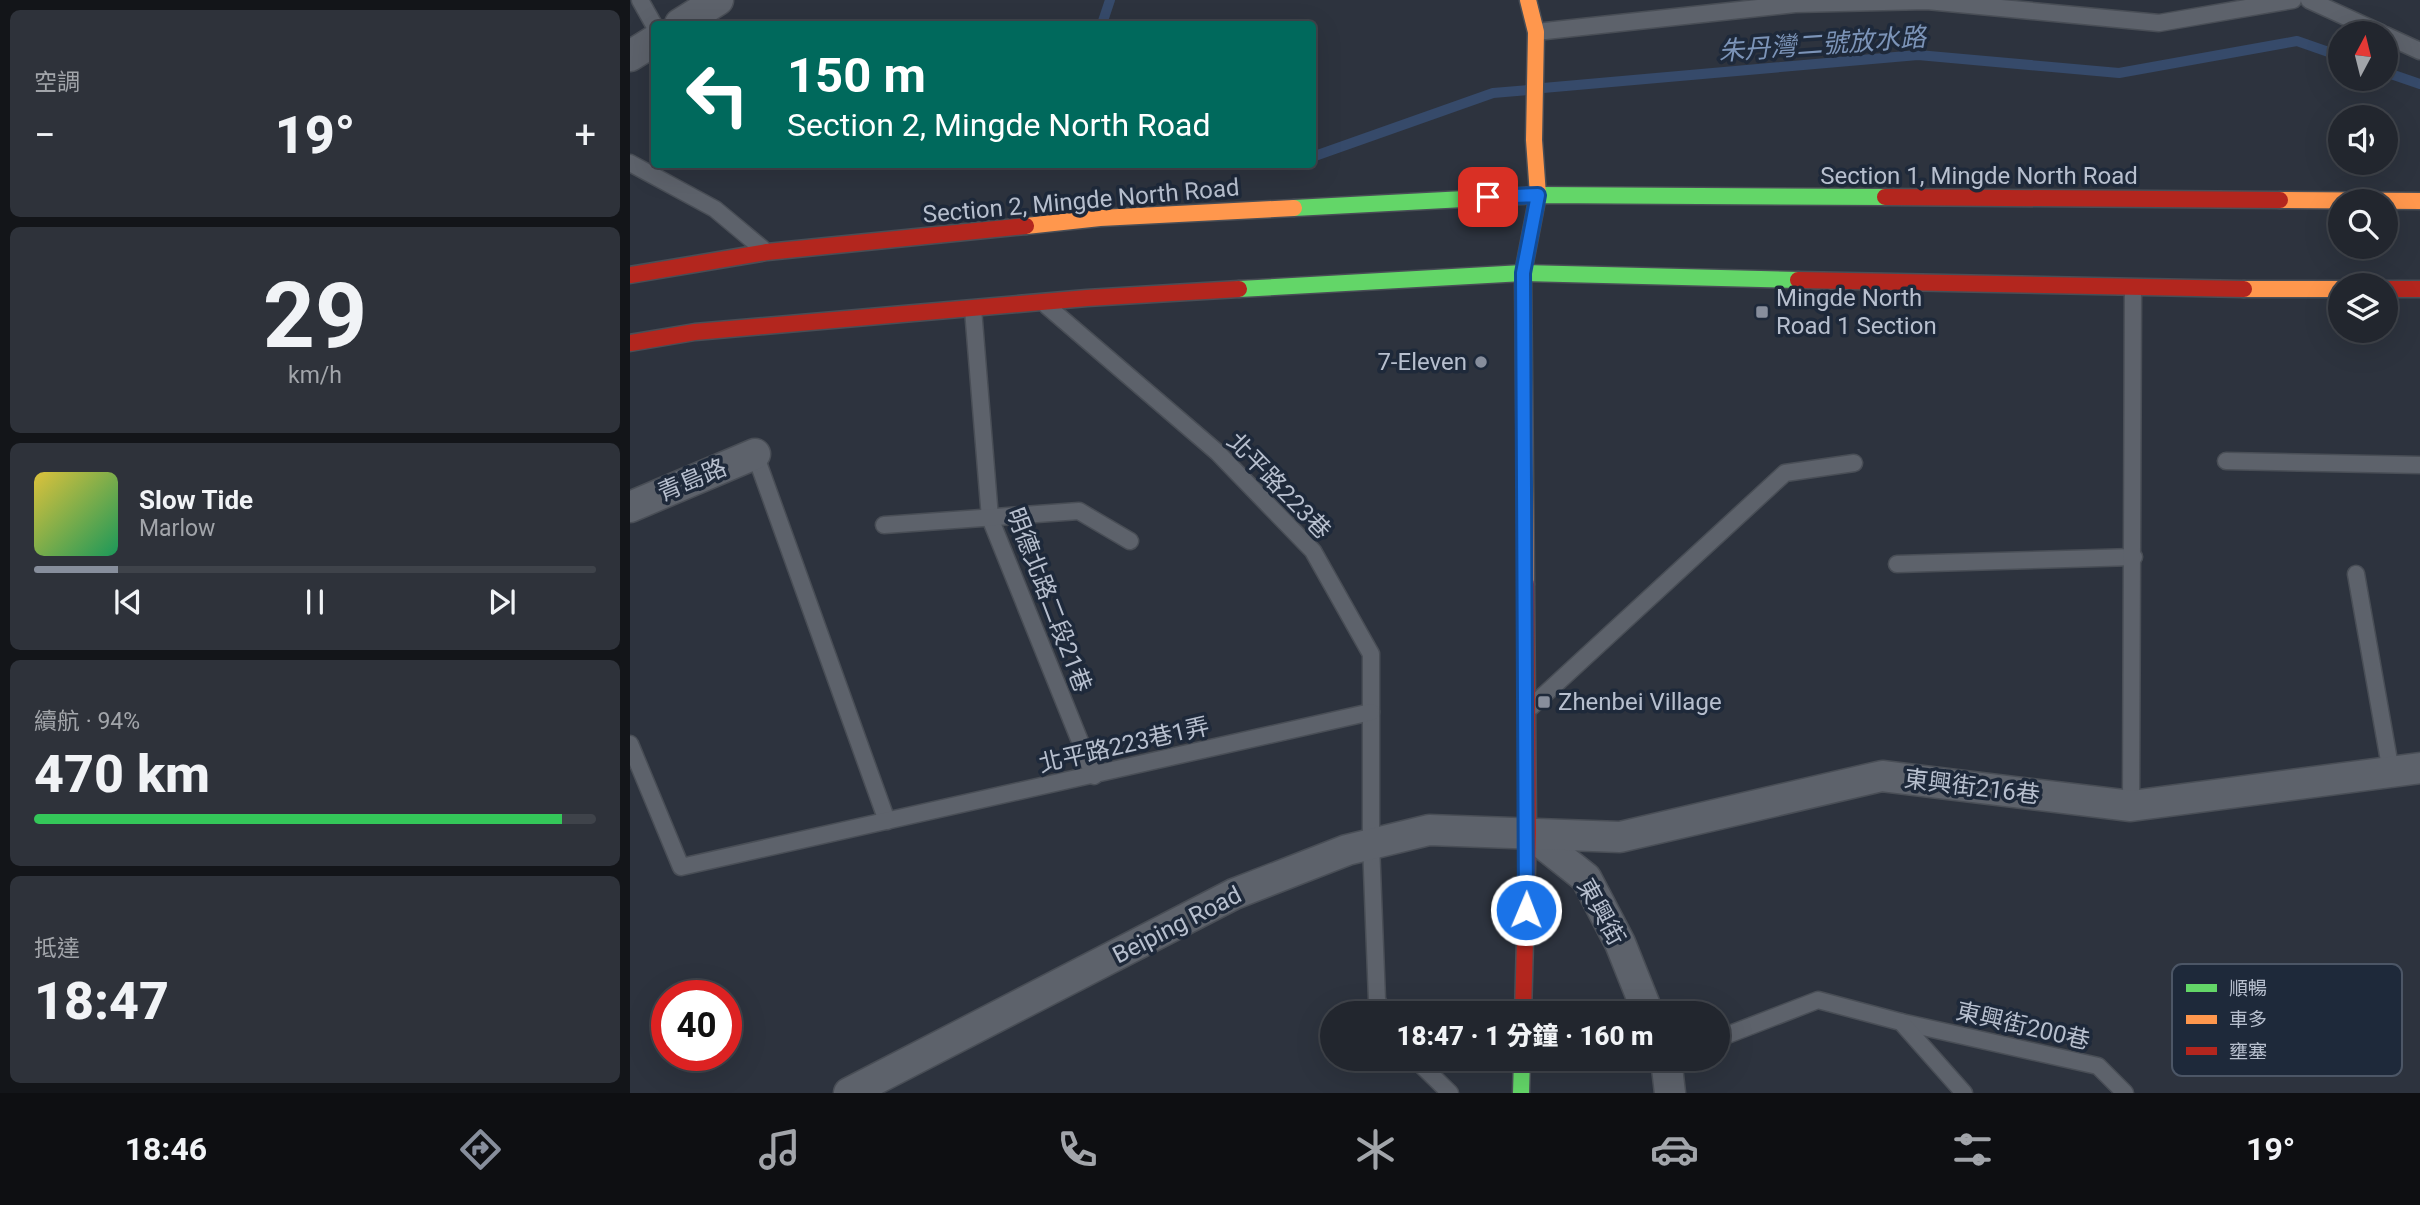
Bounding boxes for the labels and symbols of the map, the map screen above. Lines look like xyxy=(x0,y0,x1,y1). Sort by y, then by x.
north arrow xyxy=(2328,21,2398,91)
water label: 朱丹灣二號放水路 xyxy=(1717,22,1929,66)
street label: Section 1, Mingde North Road xyxy=(1820,162,2138,190)
pin xyxy=(1458,167,1518,227)
street label: Section 2, Mingde North Road xyxy=(922,173,1240,229)
place label: Mingde North Road 1 Section xyxy=(1776,284,1937,340)
marker: Mingde North Road 1 Section xyxy=(1754,304,1770,320)
place label: 7-Eleven xyxy=(1377,348,1467,376)
marker: 7-Eleven xyxy=(1473,354,1489,370)
street label: 北平路223巷 xyxy=(1222,427,1336,545)
street label: 青島路 xyxy=(653,453,731,507)
street label: 明德北路二段21巷 xyxy=(1001,504,1097,696)
place label: Zhenbei Village xyxy=(1558,688,1722,716)
marker: Zhenbei Village xyxy=(1536,694,1552,710)
street label: 北平路223巷1弄 xyxy=(1036,712,1212,778)
street label: 東興街216巷 xyxy=(1903,765,2041,809)
position arrow xyxy=(1489,873,1563,947)
street label: 東興街 xyxy=(1571,874,1631,950)
street label: Beiping Road xyxy=(1108,881,1246,969)
legend xyxy=(2172,964,2402,1076)
text: 順暢 xyxy=(2229,977,2267,1000)
speed limit sign: 40 xyxy=(651,980,742,1071)
street label: 東興街200巷 xyxy=(1953,997,2093,1055)
text: 車多 xyxy=(2229,1008,2267,1031)
text: 壅塞 xyxy=(2229,1040,2267,1063)

